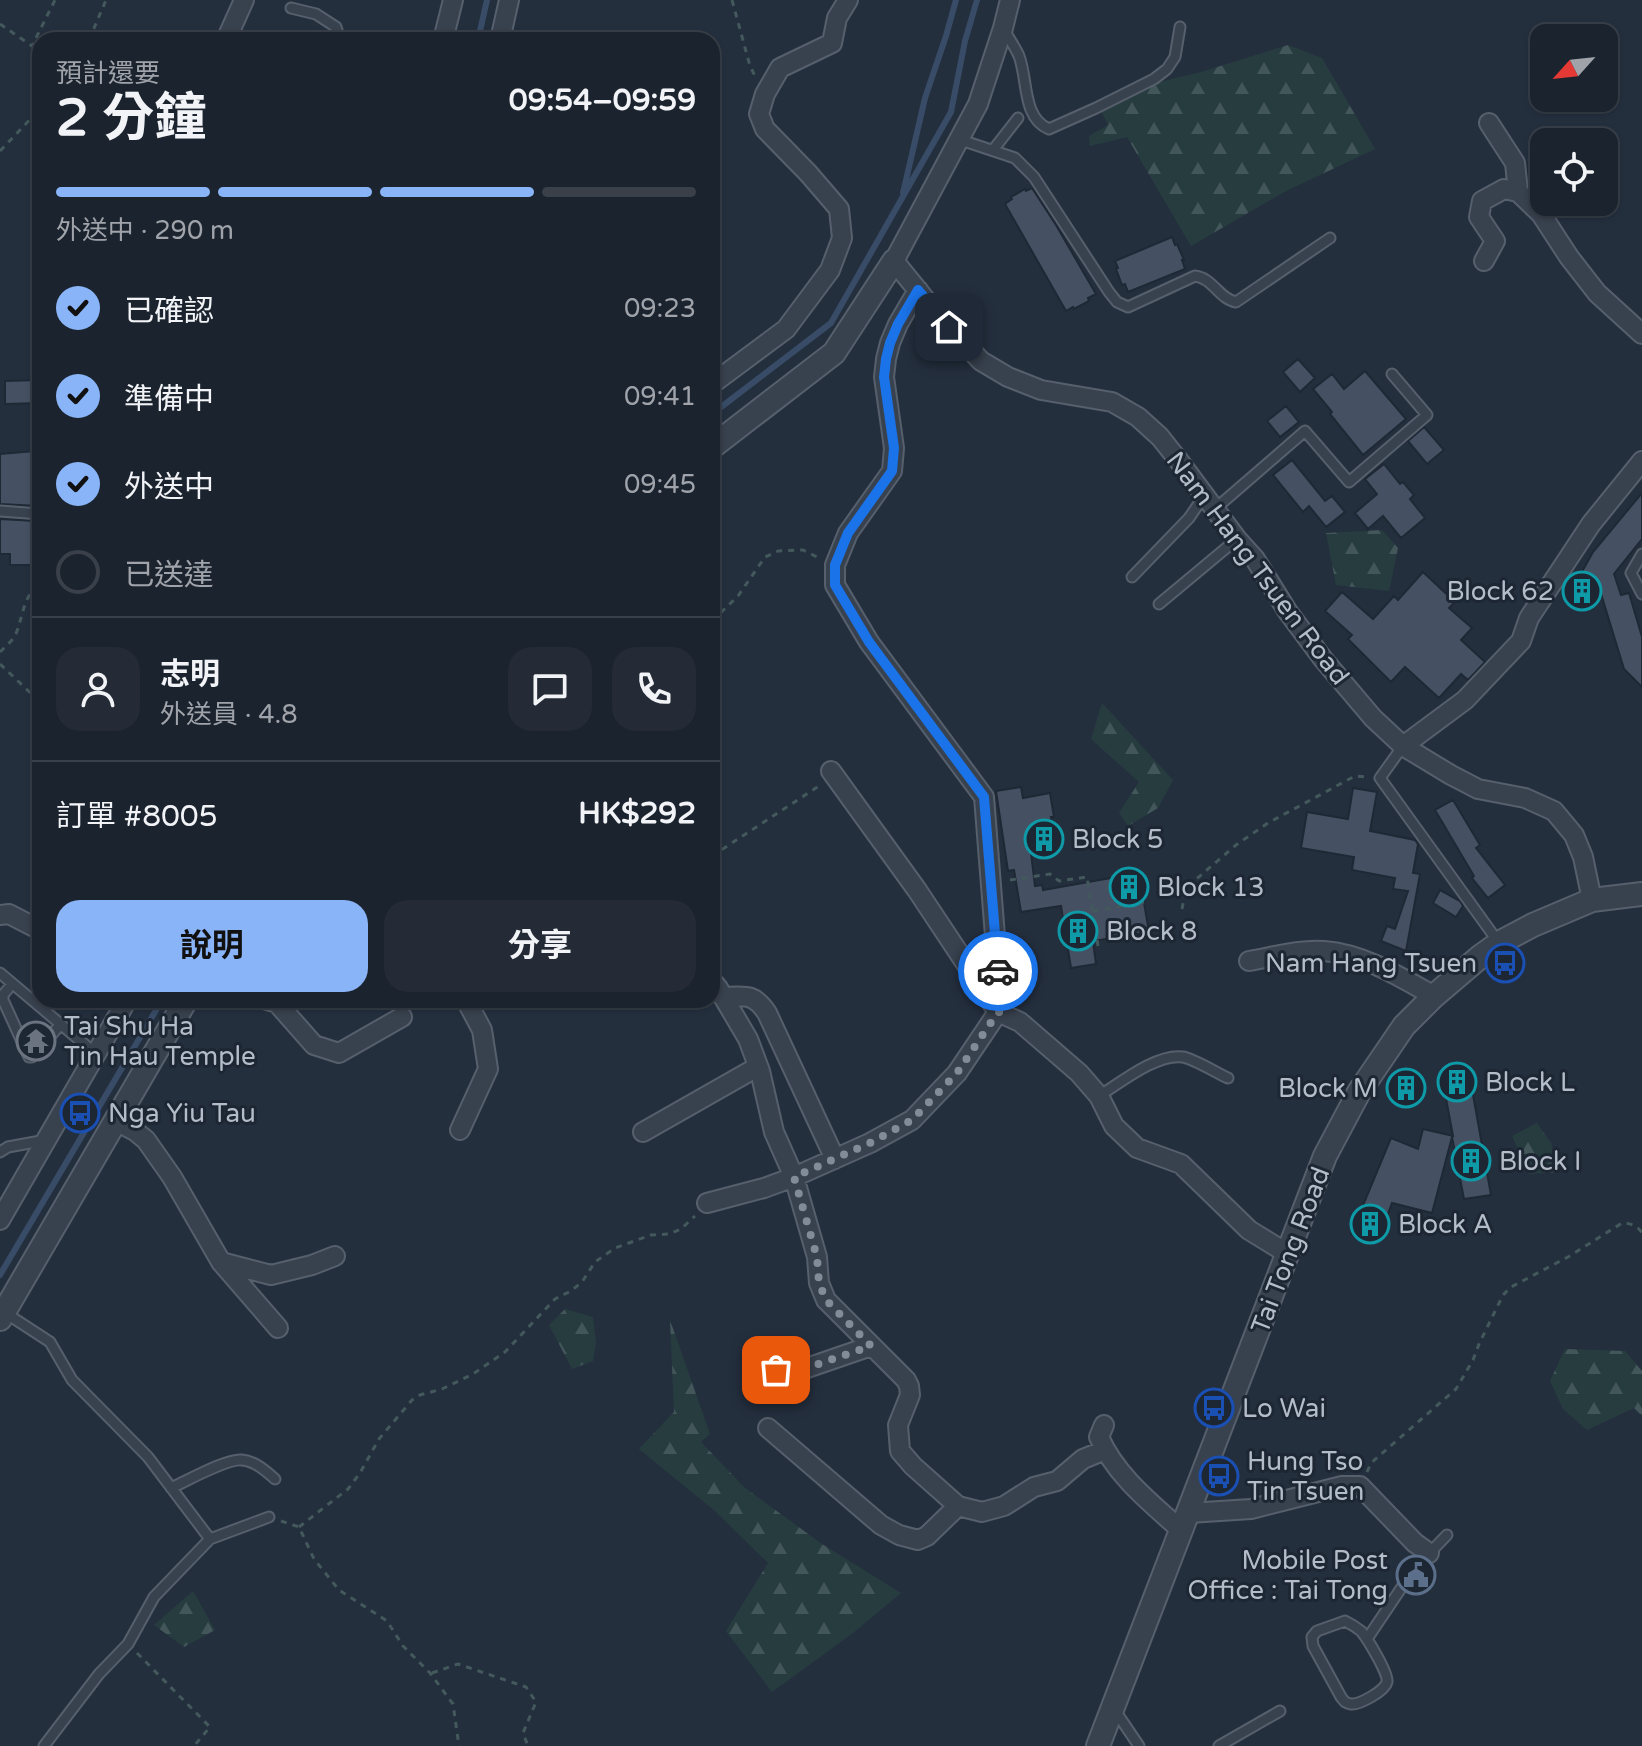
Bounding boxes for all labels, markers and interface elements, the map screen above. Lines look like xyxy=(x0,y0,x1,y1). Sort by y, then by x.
north arrow xyxy=(1530,24,1618,112)
map controls xyxy=(1530,24,1618,216)
text: 預計還要 xyxy=(56,58,160,89)
text: 09:54–09:59 xyxy=(509,82,696,119)
text: 2 分鐘 xyxy=(56,87,206,150)
button: locate xyxy=(1530,128,1618,216)
text: 外送中 · 290 m xyxy=(56,215,234,246)
icon: check xyxy=(56,286,100,330)
text: 已確認 xyxy=(124,293,214,330)
text: 09:23 xyxy=(624,293,696,324)
pin xyxy=(915,293,983,361)
icon: home xyxy=(927,305,971,349)
icon: check xyxy=(56,374,100,418)
text: 準備中 xyxy=(124,381,214,418)
text: 09:41 xyxy=(624,381,696,412)
street label: Nam Hang Tsuen Road xyxy=(1160,445,1355,691)
icon: check xyxy=(56,462,100,506)
text: 外送中 xyxy=(124,469,214,506)
text: 09:45 xyxy=(624,469,696,500)
text: 已送達 xyxy=(124,557,214,594)
building icon: Block 62 xyxy=(1561,570,1603,612)
place label: Block 62 xyxy=(1446,576,1554,607)
button: person xyxy=(56,647,140,731)
button: chat xyxy=(508,647,592,731)
button: phone xyxy=(612,647,696,731)
text: 志明 xyxy=(160,656,220,693)
text: 外送員 · 4.8 xyxy=(160,699,298,730)
text: HK$292 xyxy=(578,795,696,832)
text: 訂單 #8005 xyxy=(56,798,218,835)
building icon: Block 5 xyxy=(1023,818,1065,860)
place label: Block 5 xyxy=(1072,824,1163,855)
building icon: Block 13 xyxy=(1108,866,1150,908)
place label: Block 13 xyxy=(1157,872,1265,903)
button: 說明 xyxy=(56,900,368,992)
button: 分享 xyxy=(384,900,696,992)
building icon: Block 8 xyxy=(1057,910,1099,952)
place label: Block 8 xyxy=(1106,916,1197,947)
courier xyxy=(958,931,1038,1011)
bus stop icon: Nam Hang Tsuen xyxy=(1484,942,1526,984)
place label: Nam Hang Tsuen xyxy=(1265,948,1477,979)
icon: car xyxy=(976,949,1020,993)
place label: Tai Shu Ha Tin Hau Temple xyxy=(64,1011,256,1072)
temple icon: Tai Shu Ha Tin Hau Temple xyxy=(15,1020,57,1062)
building icon: Block L xyxy=(1436,1061,1478,1103)
building icon: Block M xyxy=(1385,1067,1427,1109)
place label: Block L xyxy=(1485,1067,1575,1098)
place label: Block M xyxy=(1278,1073,1378,1104)
bus stop icon: Nga Yiu Tau xyxy=(59,1092,101,1134)
place label: Nga Yiu Tau xyxy=(108,1098,256,1129)
building icon: Block I xyxy=(1450,1140,1492,1182)
place label: Block I xyxy=(1499,1146,1581,1177)
street label: Tai Tong Road xyxy=(1244,1163,1336,1338)
building icon: Block A xyxy=(1349,1203,1391,1245)
place label: Block A xyxy=(1398,1209,1492,1240)
pin xyxy=(742,1336,810,1404)
icon: bag xyxy=(754,1348,798,1392)
bus stop icon: Lo Wai xyxy=(1193,1387,1235,1429)
place label: Lo Wai xyxy=(1242,1393,1326,1424)
place label: Hung Tso Tin Tsuen xyxy=(1247,1446,1364,1507)
bus stop icon: Hung Tso Tin Tsuen xyxy=(1198,1455,1240,1497)
place label: Mobile Post Office : Tai Tong xyxy=(1188,1545,1388,1606)
public building icon: Mobile Post Office : Tai Tong xyxy=(1395,1554,1437,1596)

